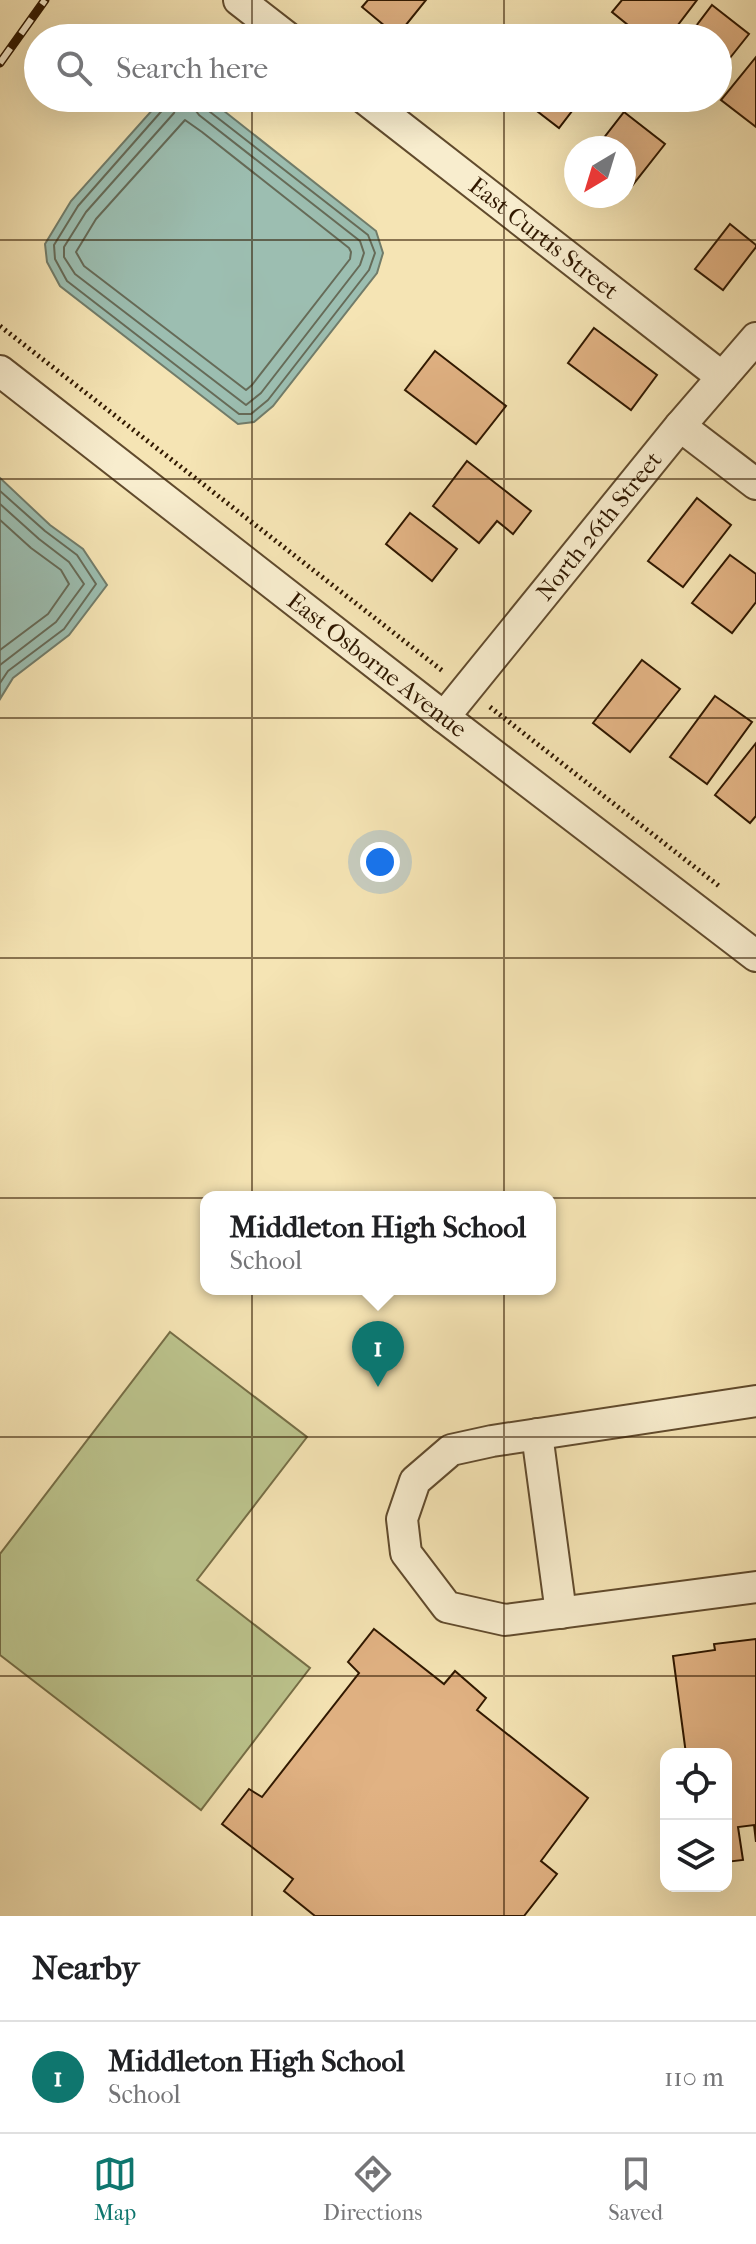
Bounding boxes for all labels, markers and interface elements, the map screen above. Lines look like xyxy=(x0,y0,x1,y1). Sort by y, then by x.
search box xyxy=(24,24,732,112)
icon: search xyxy=(52,46,96,90)
text: Search here xyxy=(116,51,268,86)
north arrow xyxy=(564,136,636,208)
street label: East Curtis Street xyxy=(464,171,624,305)
street label: North 26th Street xyxy=(530,446,668,606)
street label: East Osborne Avenue xyxy=(282,586,472,743)
your location xyxy=(360,842,400,882)
popup xyxy=(200,1191,556,1295)
text: Middleton High School xyxy=(230,1210,526,1245)
text: School xyxy=(230,1245,302,1276)
pin: 1 xyxy=(352,1321,404,1387)
map controls xyxy=(660,1748,732,1892)
button: locate xyxy=(660,1748,732,1820)
button: layers xyxy=(660,1820,732,1892)
text: Nearby xyxy=(32,1948,139,1988)
text: Middleton High School xyxy=(108,2044,405,2079)
text: 1 xyxy=(53,2062,63,2093)
text: 110 m xyxy=(664,2062,724,2093)
text: School xyxy=(108,2079,181,2110)
tab: Map xyxy=(93,2152,137,2226)
tab: Directions xyxy=(323,2152,422,2226)
tab: Saved xyxy=(608,2152,663,2226)

